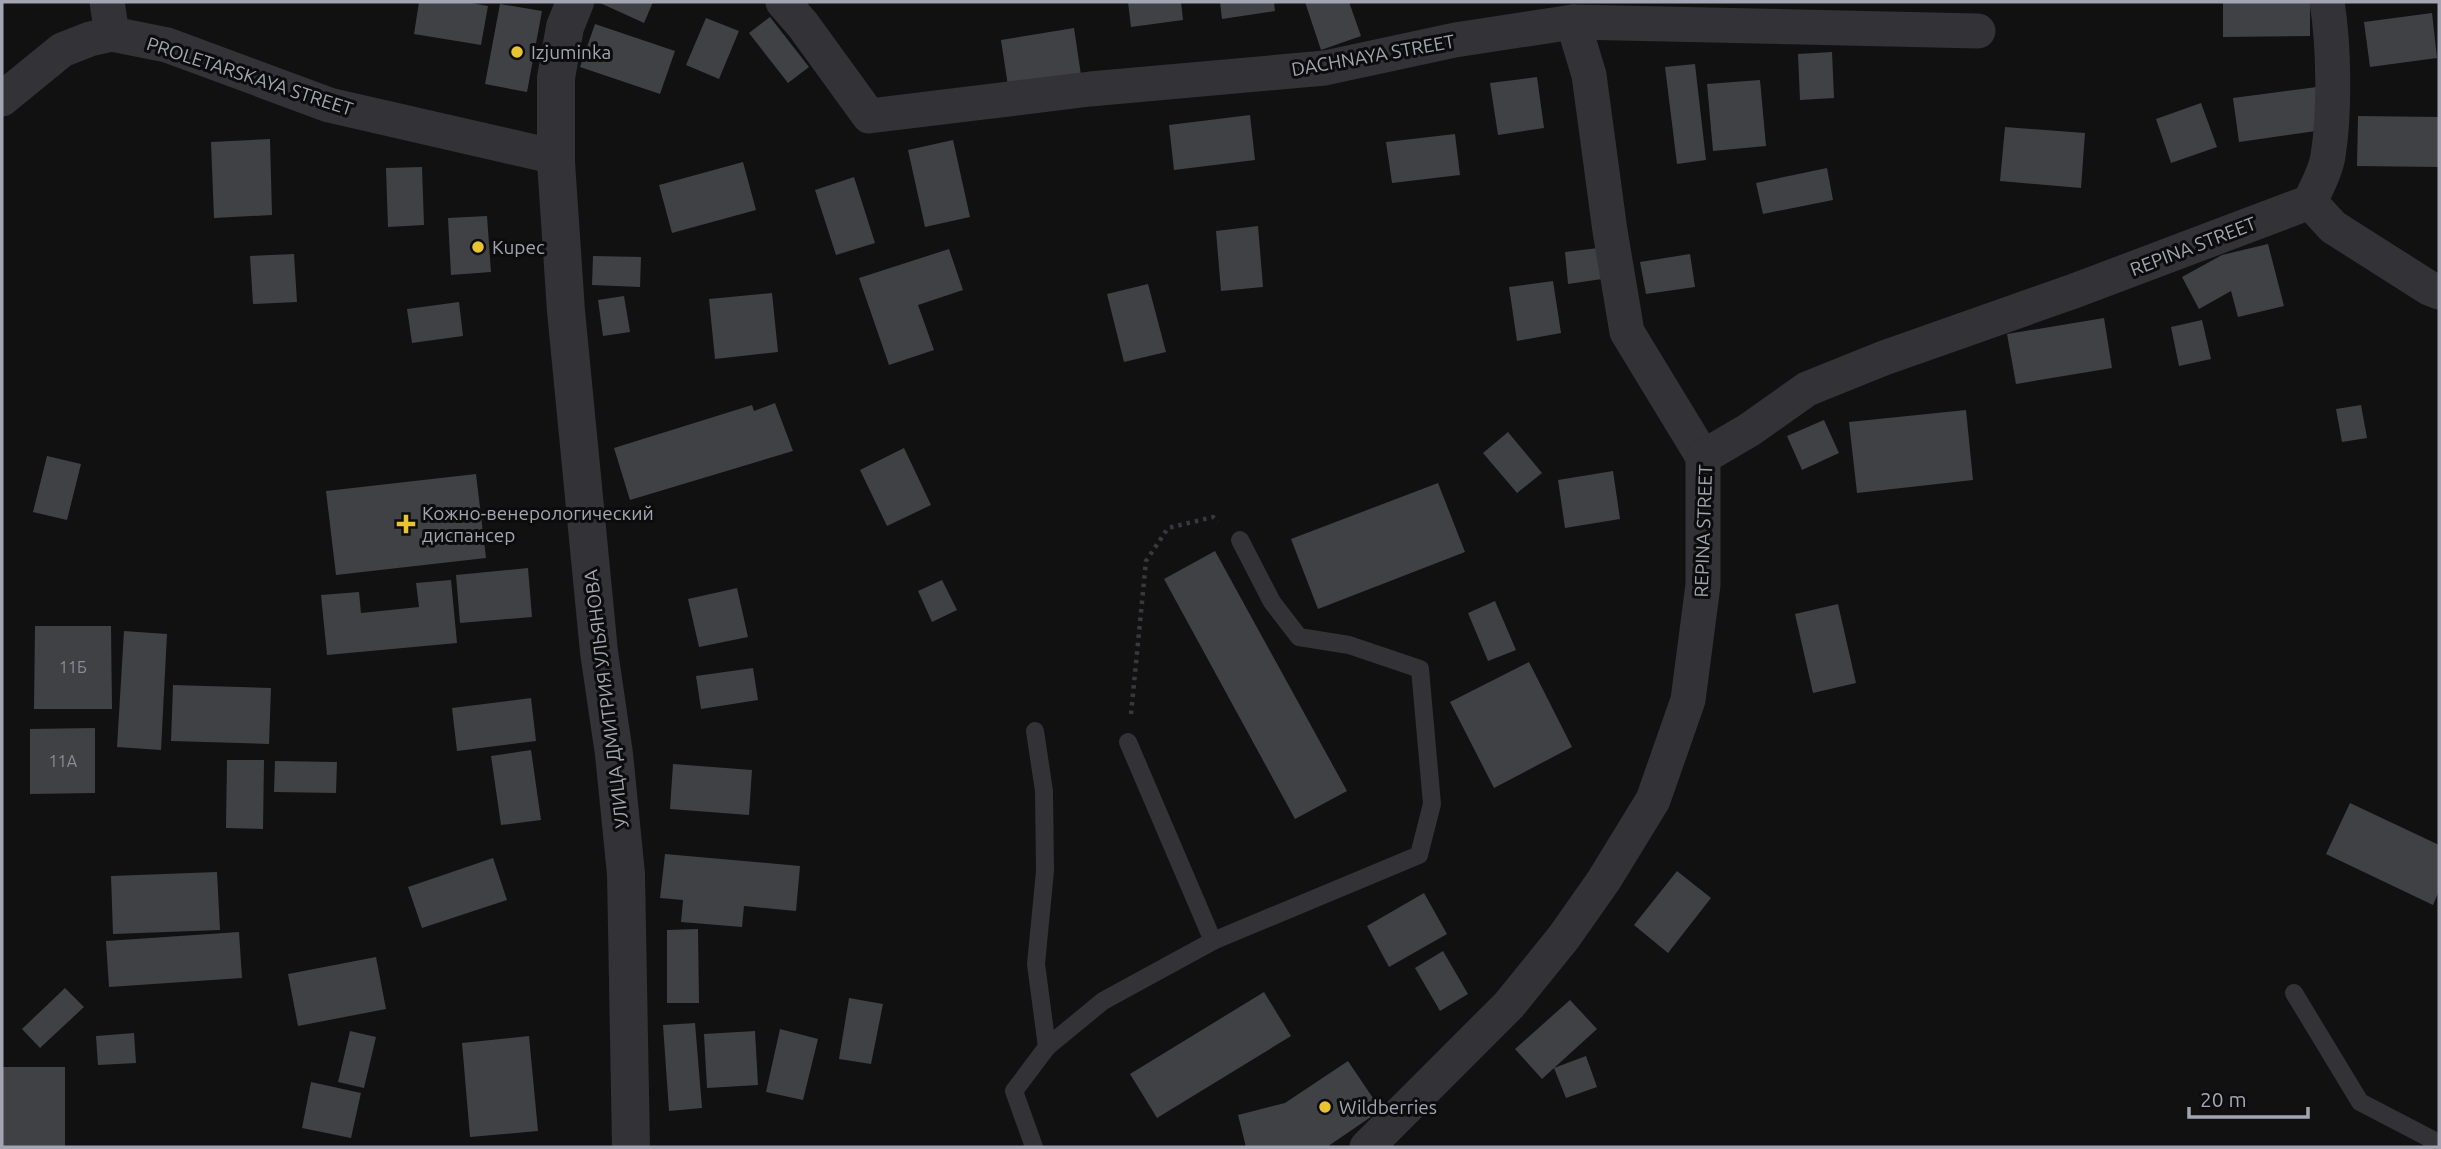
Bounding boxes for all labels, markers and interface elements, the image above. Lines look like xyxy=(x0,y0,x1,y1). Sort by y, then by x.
street label: DACHNAYA STREET xyxy=(1290,30,1457,80)
street label: PROLETARSKAYA STREET xyxy=(144,32,356,120)
place label: Izjuminka xyxy=(531,41,611,63)
marker: Izjuminka xyxy=(509,44,525,60)
street label: REPINA STREET xyxy=(2127,212,2260,280)
place label: Kupec xyxy=(492,236,545,258)
marker: Kupec xyxy=(470,239,486,255)
street label: REPINA STREET xyxy=(1690,464,1716,598)
place label: Кожно-венерологический диспансер xyxy=(422,502,654,546)
marker: Кожно-венерологический диспансер xyxy=(396,514,416,534)
street label: УЛИЦА ДМИТРИЯ УЛЬЯНОВА xyxy=(579,568,633,830)
house number: 11Б xyxy=(59,658,87,676)
house number: 11А xyxy=(49,752,78,770)
scale bar xyxy=(2189,1076,2308,1120)
text: 20 m xyxy=(2200,1087,2247,1111)
place label: Wildberries xyxy=(1339,1096,1437,1118)
marker: Wildberries xyxy=(1317,1099,1333,1115)

